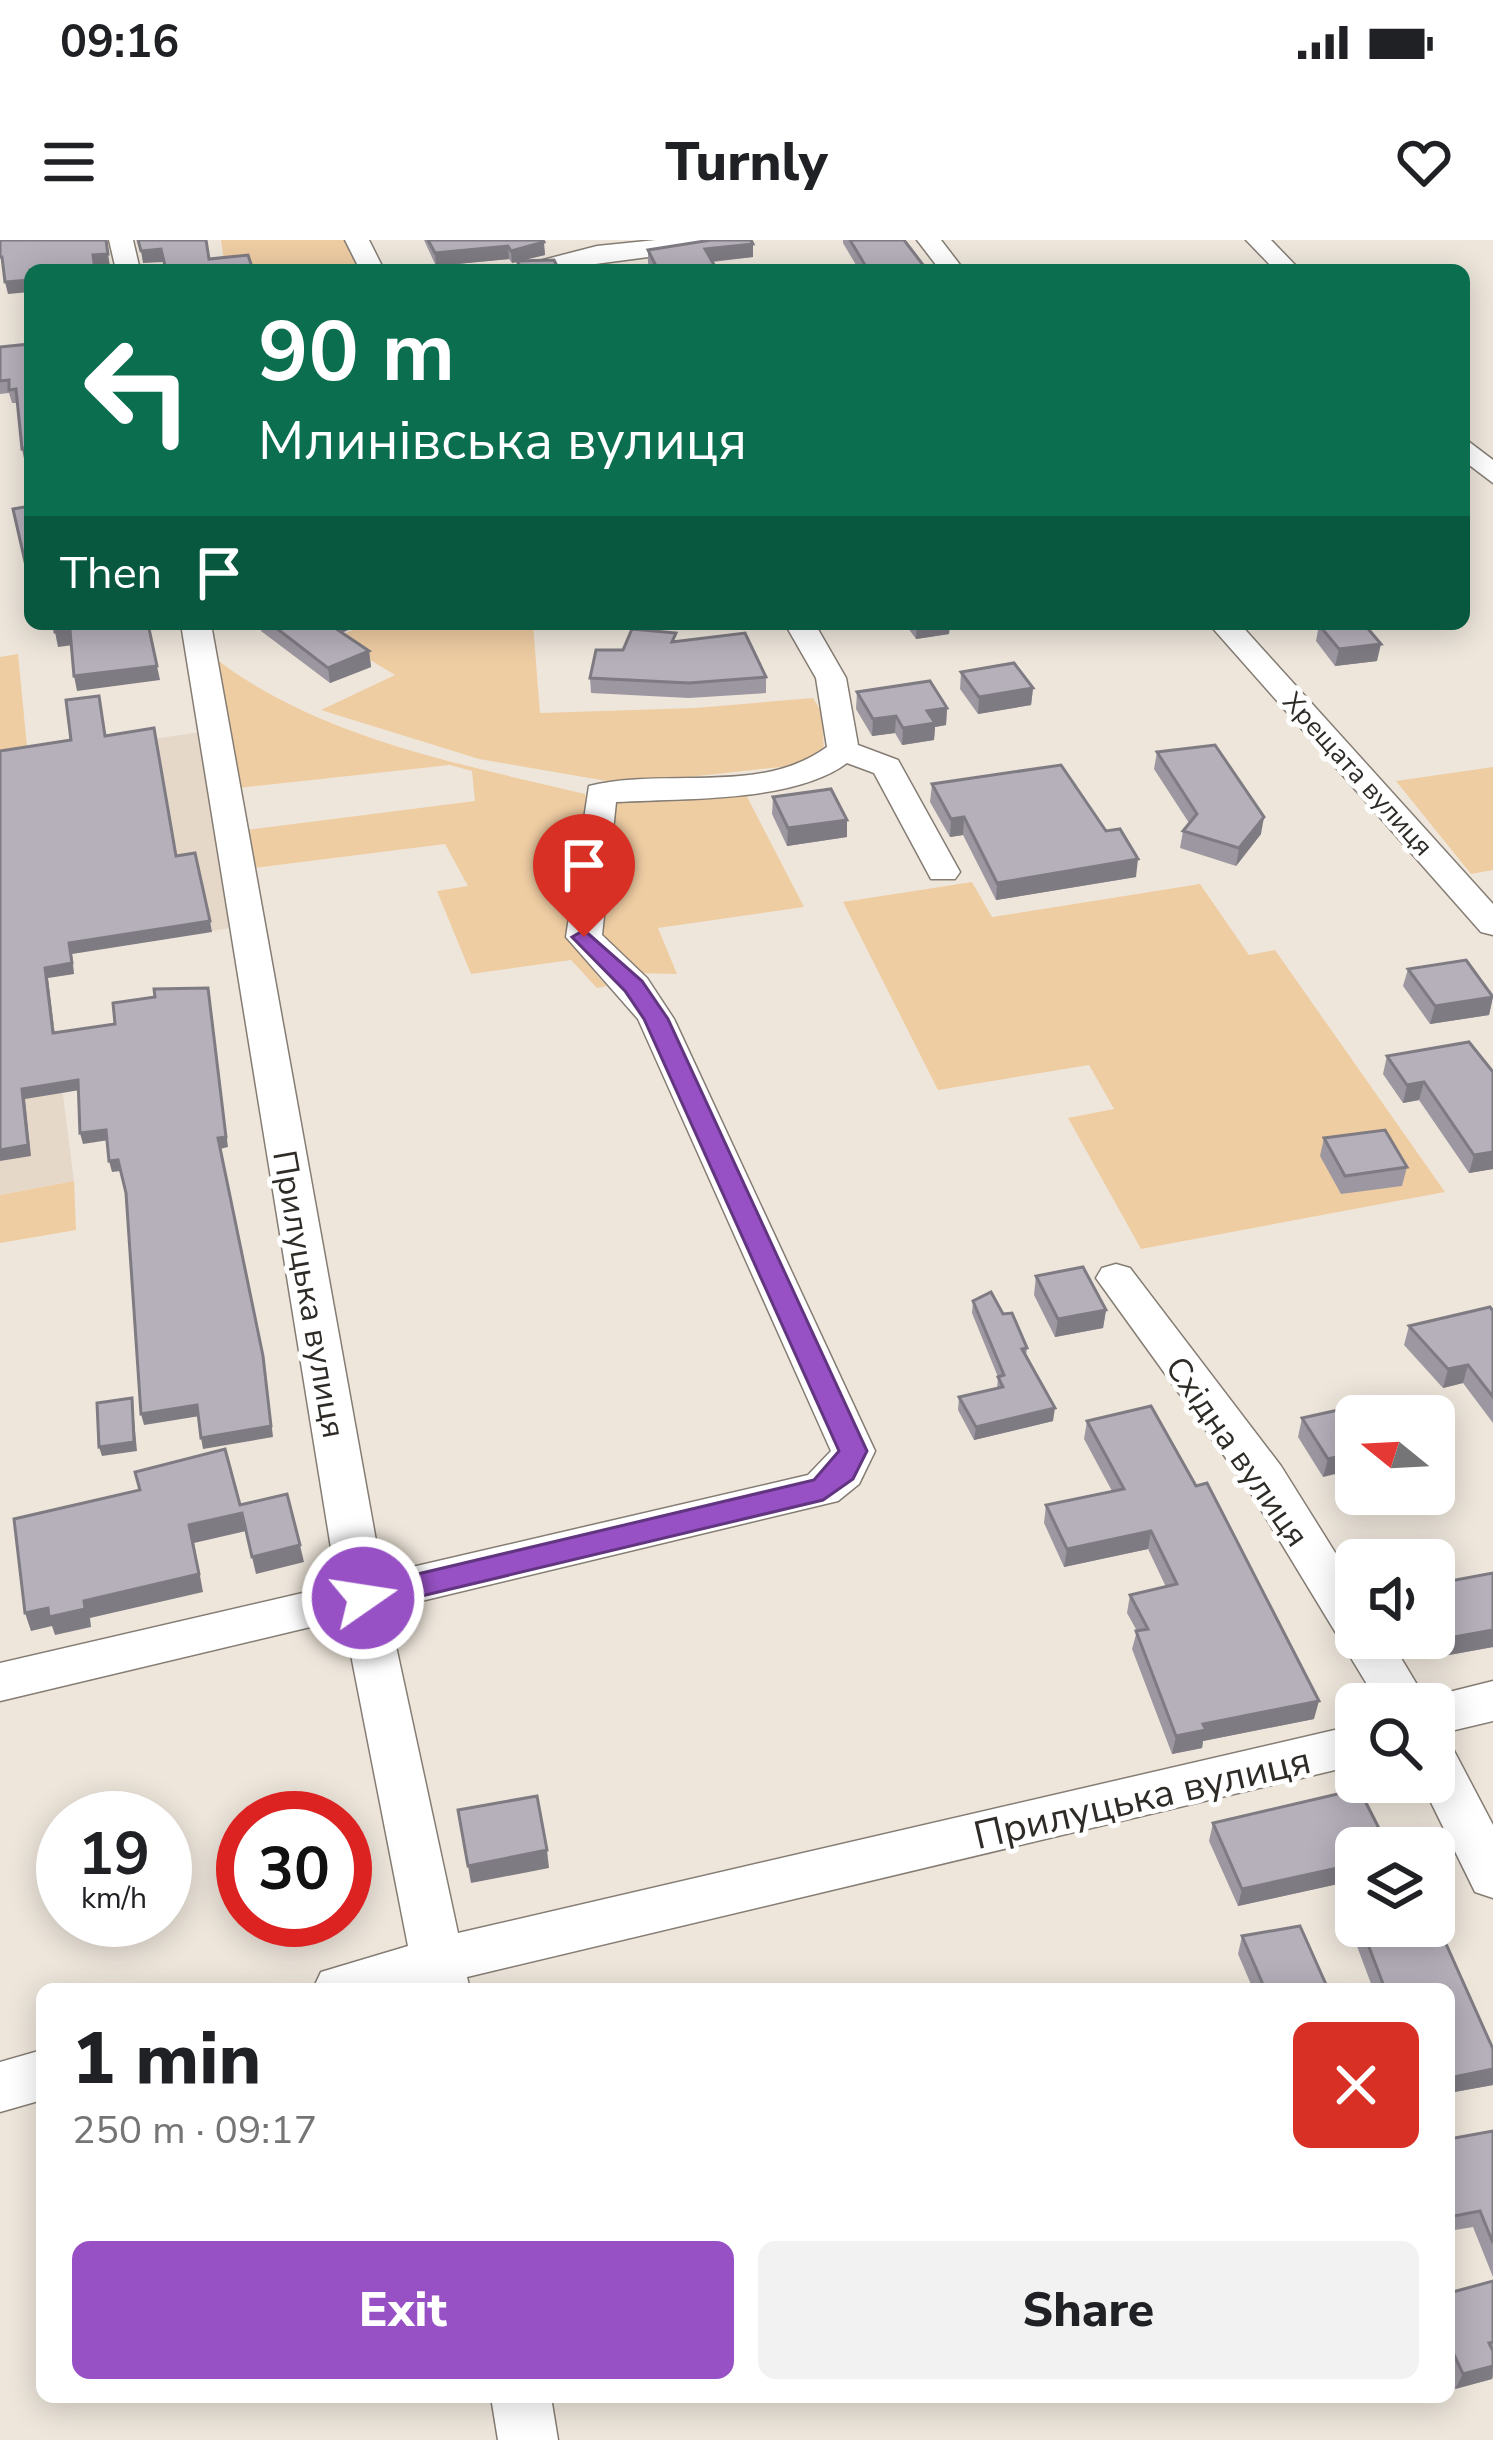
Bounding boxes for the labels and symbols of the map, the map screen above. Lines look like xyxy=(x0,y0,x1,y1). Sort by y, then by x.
street label: Хрещата вулиця xyxy=(1274,684,1441,864)
pin xyxy=(533,814,635,937)
street label: Прилуцька вулиця xyxy=(261,1147,356,1442)
street label: Східна вулиця xyxy=(1154,1348,1319,1556)
north arrow xyxy=(1335,1395,1455,1515)
position arrow xyxy=(300,1535,426,1661)
street label: Прилуцька вулиця xyxy=(969,1734,1316,1863)
speed limit sign: 30 xyxy=(216,1791,372,1947)

